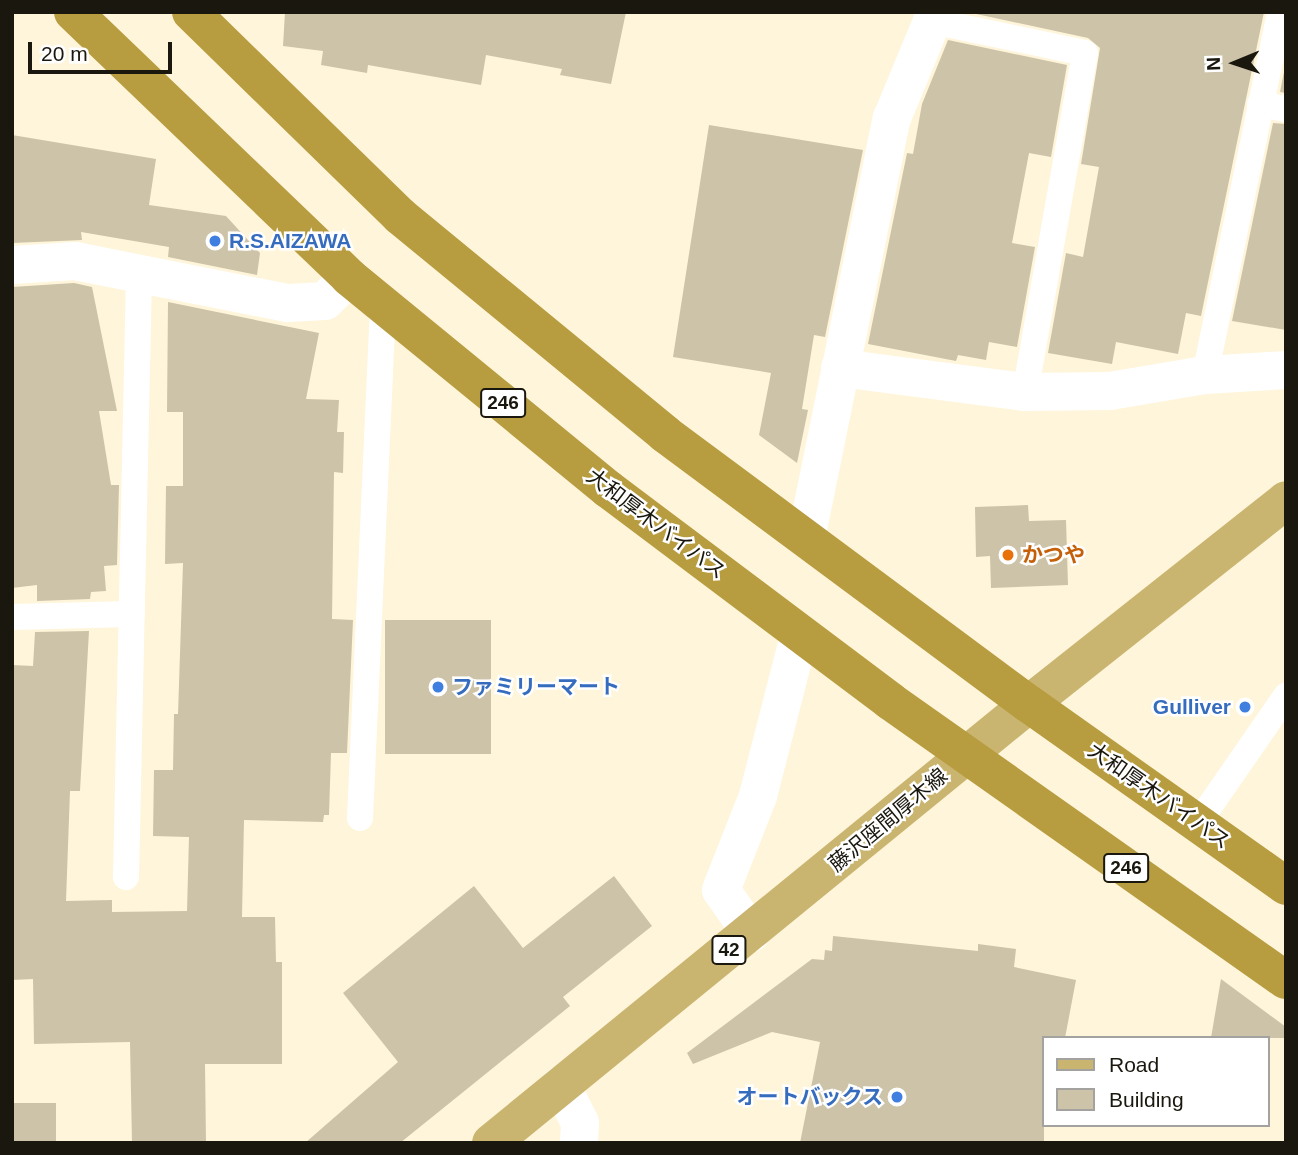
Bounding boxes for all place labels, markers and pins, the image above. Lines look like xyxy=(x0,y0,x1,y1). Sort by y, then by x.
place label: R.S.AIZAWA xyxy=(229,228,352,254)
marker: R.S.AIZAWA xyxy=(207,233,223,249)
place label: かつや xyxy=(1022,542,1085,568)
marker: かつや xyxy=(1000,547,1016,563)
place label: ファミリーマート xyxy=(452,674,620,700)
marker: ファミリーマート xyxy=(430,679,446,695)
place label: Gulliver xyxy=(1153,694,1231,720)
marker: Gulliver xyxy=(1237,699,1253,715)
place label: オートバックス xyxy=(736,1084,883,1110)
marker: オートバックス xyxy=(889,1089,905,1105)

